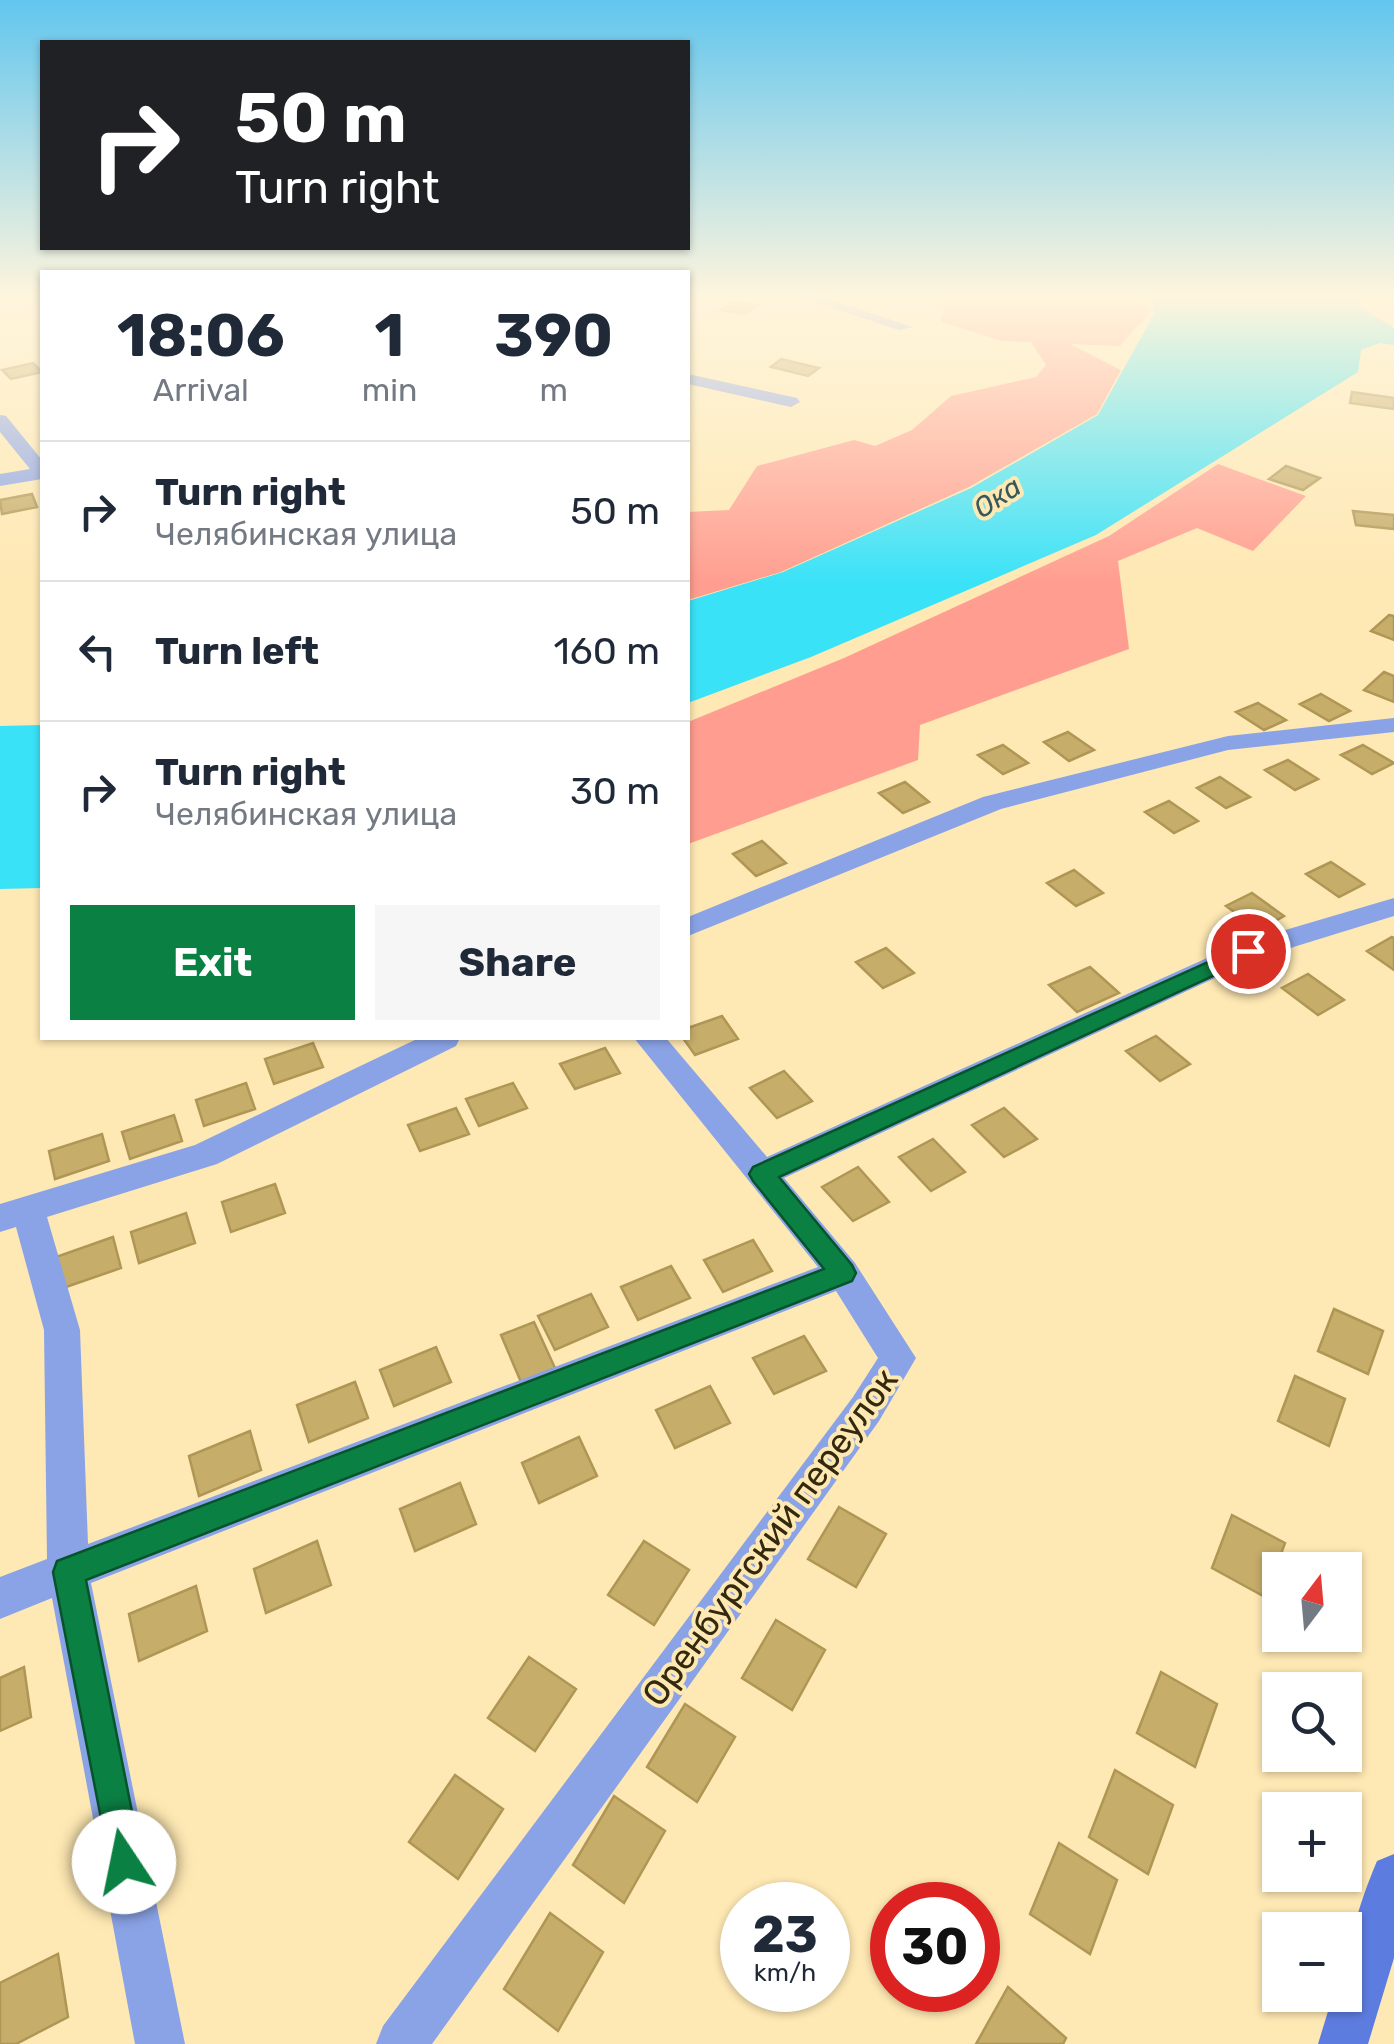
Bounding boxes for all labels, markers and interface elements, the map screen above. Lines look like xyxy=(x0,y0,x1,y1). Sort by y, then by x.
text: 50 m xyxy=(235,77,407,160)
icon: right xyxy=(70,80,200,210)
text: Turn right xyxy=(235,161,439,214)
text: 18:06 xyxy=(117,300,285,371)
text: 1 xyxy=(375,300,404,371)
text: 390 xyxy=(494,300,613,371)
text: Arrival xyxy=(153,371,249,409)
text: min xyxy=(362,371,417,409)
text: m xyxy=(539,371,568,409)
text: Turn right xyxy=(155,469,346,515)
water label: Ока xyxy=(967,470,1027,525)
icon: right xyxy=(70,484,125,539)
text: 50 m xyxy=(570,488,660,534)
text: Челябинская улица xyxy=(155,515,457,553)
icon: left xyxy=(70,624,125,679)
text: Turn left xyxy=(155,628,319,674)
text: 160 m xyxy=(554,628,660,674)
text: Turn right xyxy=(155,749,346,795)
icon: right xyxy=(70,764,125,819)
text: 30 m xyxy=(570,768,660,814)
text: Челябинская улица xyxy=(155,795,457,833)
button: Exit xyxy=(70,905,355,1020)
button: Share xyxy=(375,905,660,1020)
pin xyxy=(1206,909,1291,994)
icon: arrive xyxy=(1221,924,1276,979)
street label: Оренбургский переулок xyxy=(633,1360,907,1714)
north arrow xyxy=(1262,1552,1362,1652)
map controls xyxy=(1262,1552,1362,2012)
button: search xyxy=(1262,1672,1362,1772)
button: + xyxy=(1262,1792,1362,1892)
position arrow xyxy=(72,1810,176,1914)
speed limit sign: 30 xyxy=(870,1882,1000,2012)
text: 23 xyxy=(752,1905,818,1965)
button: − xyxy=(1262,1912,1362,2012)
text: km/h xyxy=(754,1958,816,1987)

